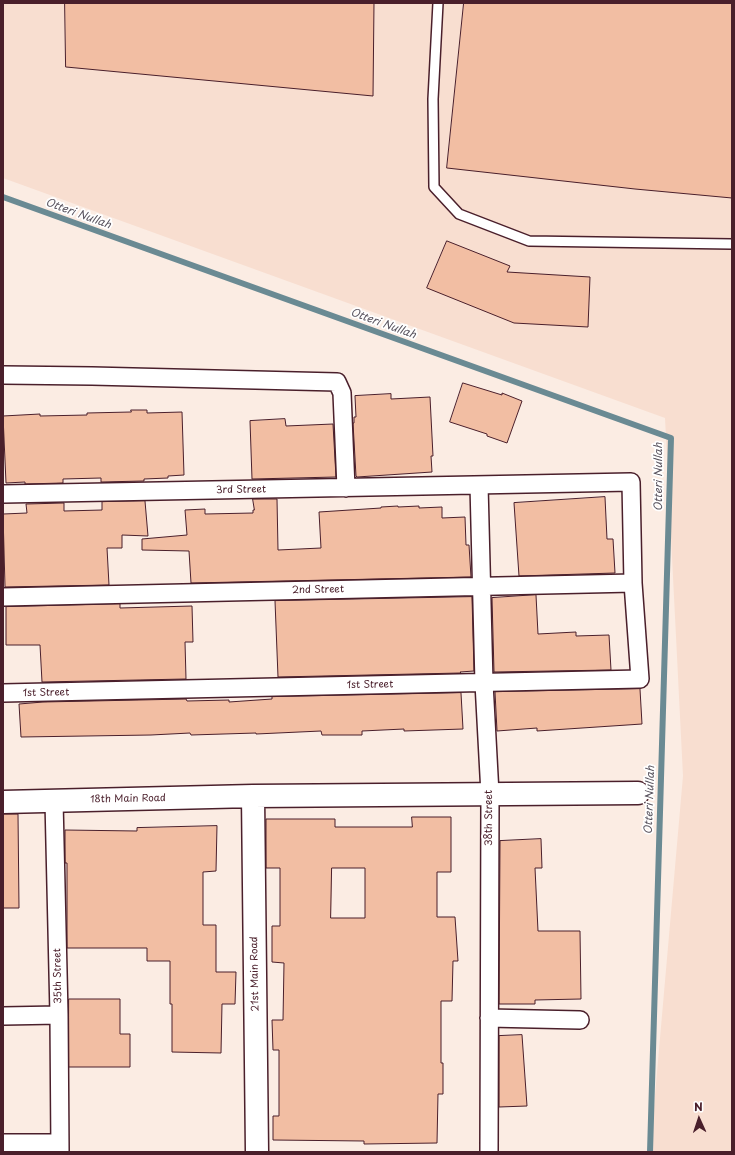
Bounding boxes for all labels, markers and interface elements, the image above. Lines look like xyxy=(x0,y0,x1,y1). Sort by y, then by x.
water label: Otteri Nullah xyxy=(43,196,113,232)
water label: Otteri Nullah xyxy=(348,306,418,342)
water label: Otteri Nullah xyxy=(652,443,666,511)
street label: 3rd Street xyxy=(216,484,266,496)
street label: 2nd Street xyxy=(292,584,344,596)
street label: 1st Street xyxy=(347,679,393,691)
street label: 1st Street xyxy=(23,687,69,699)
water label: Otteri Nullah xyxy=(642,765,658,835)
street label: 38th Street xyxy=(483,790,495,846)
street label: 18th Main Road xyxy=(90,792,166,806)
street label: 21st Main Road xyxy=(248,936,262,1012)
street label: 35th Street xyxy=(52,948,64,1004)
text: N xyxy=(694,1098,703,1115)
north arrow xyxy=(679,1099,719,1139)

